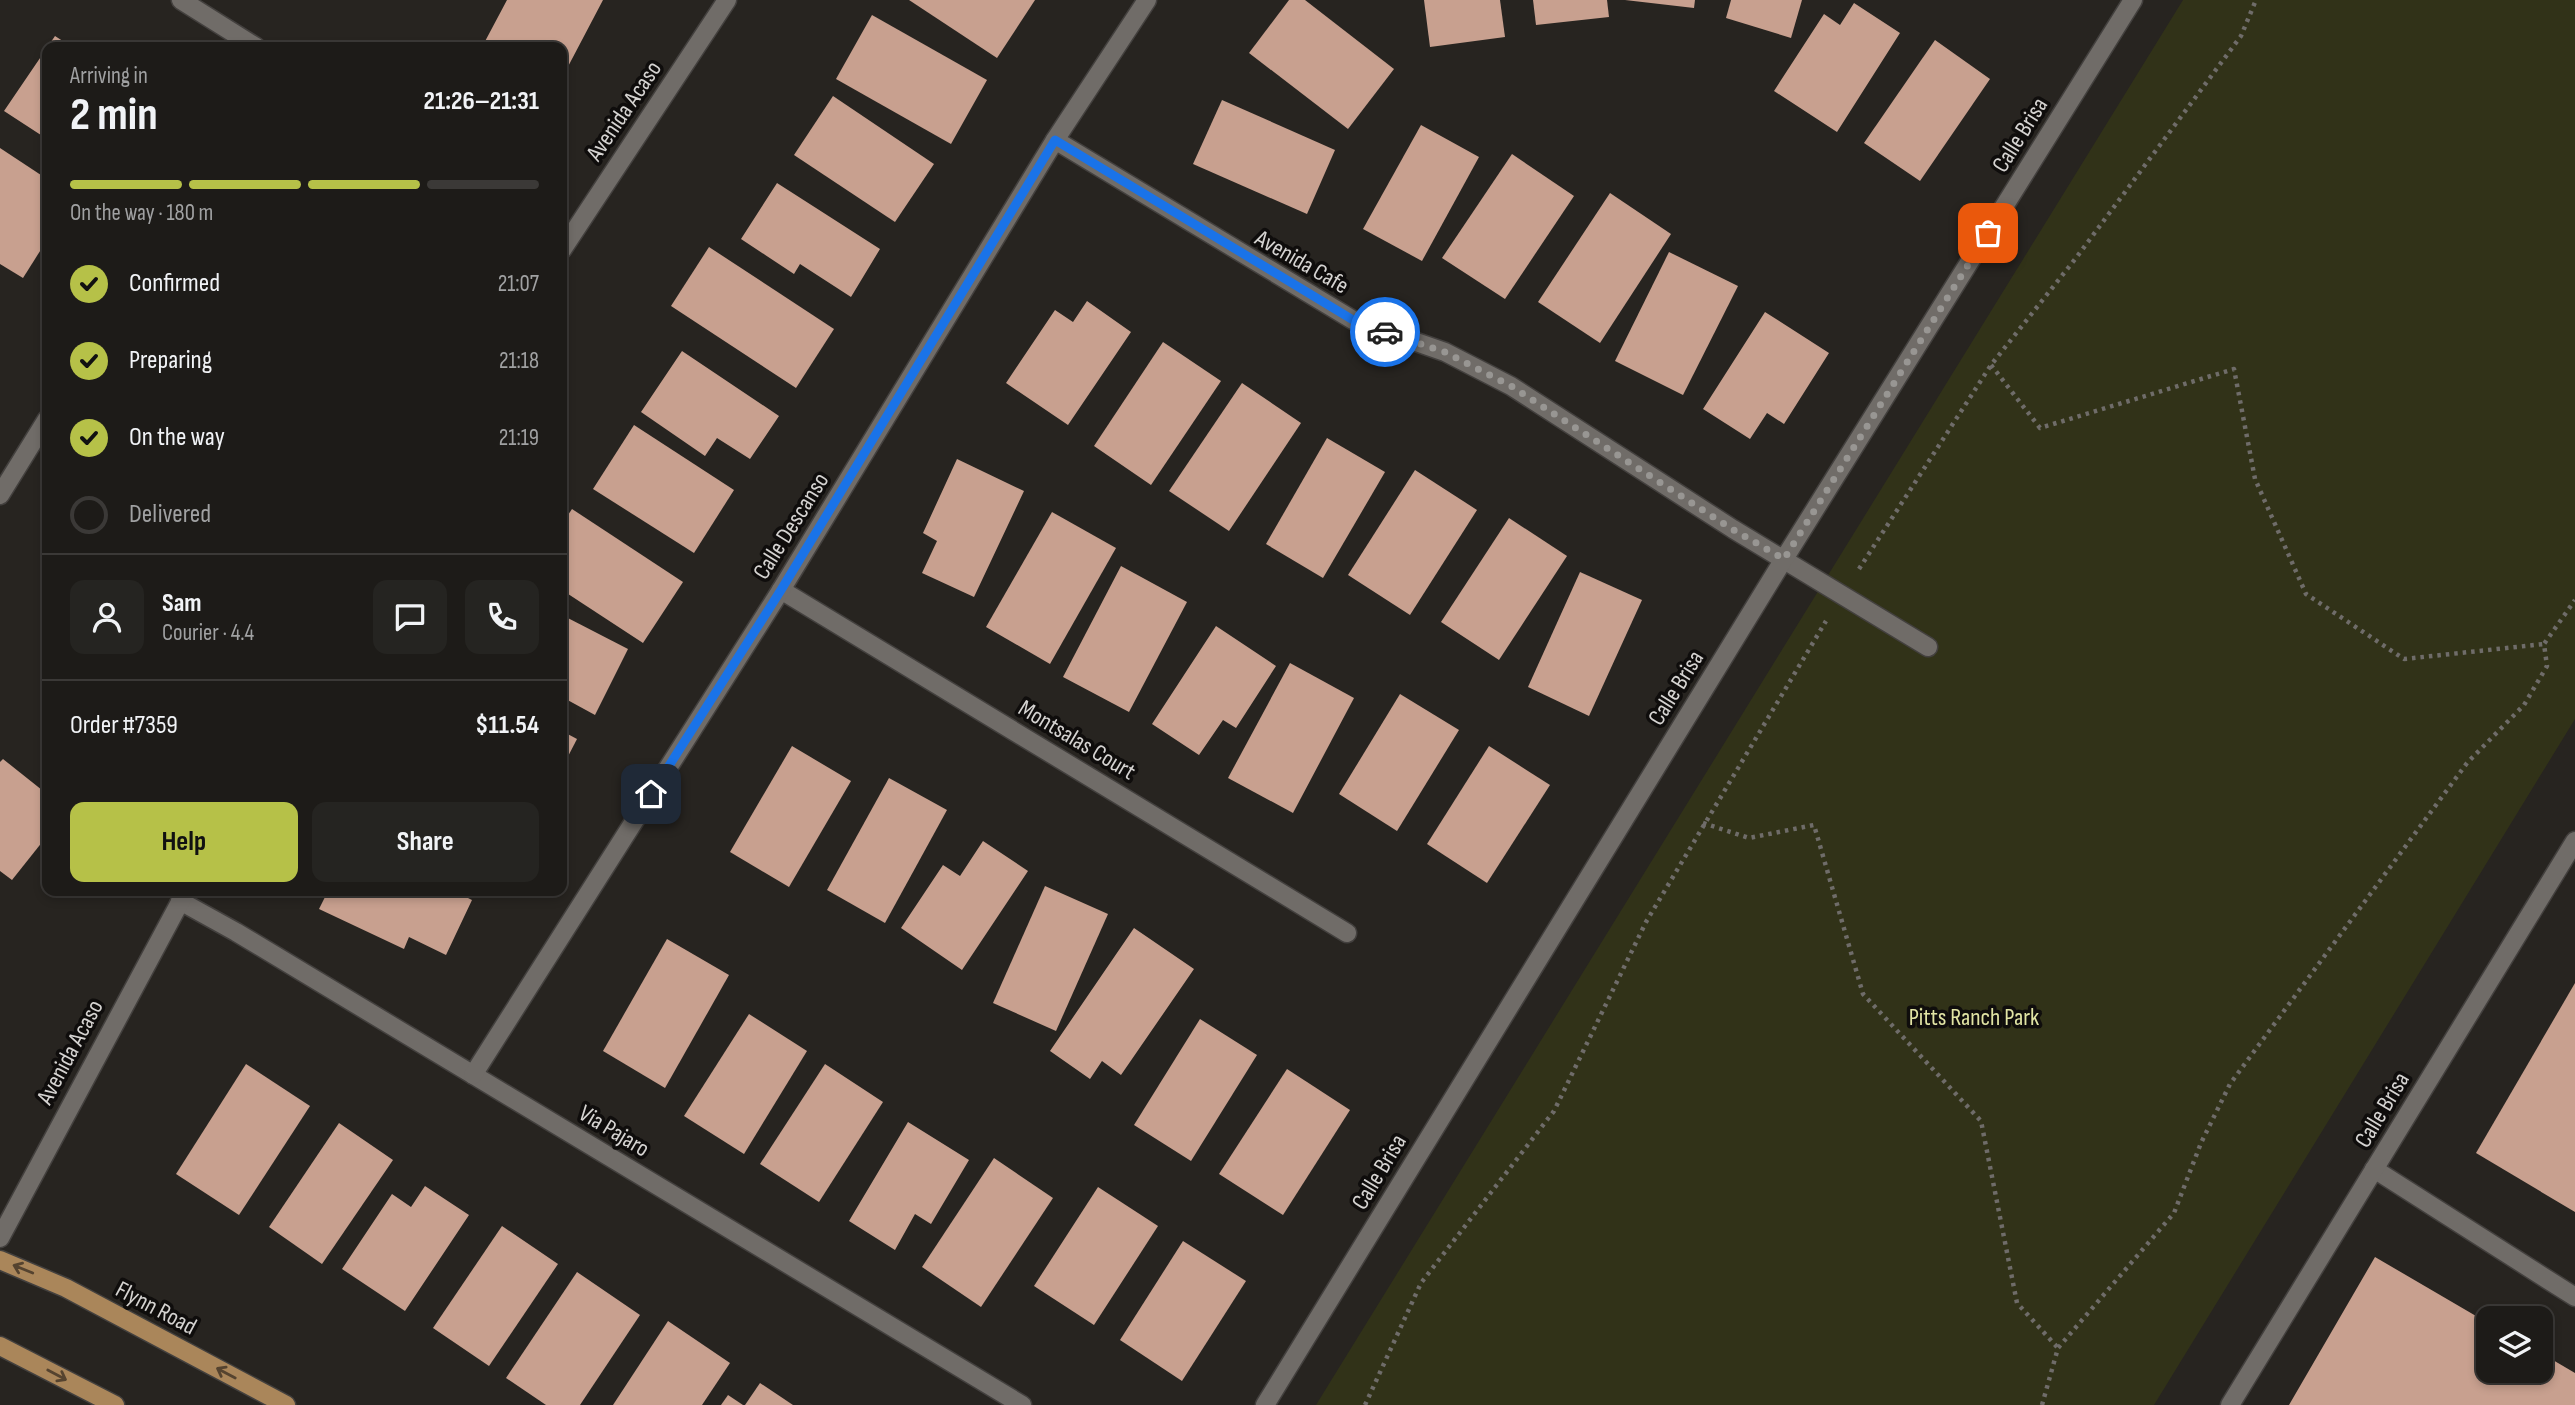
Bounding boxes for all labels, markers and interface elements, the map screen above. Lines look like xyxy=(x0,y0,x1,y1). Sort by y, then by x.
street label: Avenida Acaso xyxy=(579,56,668,167)
text: Arriving in xyxy=(70,62,148,90)
text: 21:26–21:31 xyxy=(424,86,539,117)
text: 2 min xyxy=(70,88,158,143)
street label: Calle Brisa xyxy=(1986,92,2054,178)
text: On the way · 180 m xyxy=(70,199,213,227)
pin xyxy=(1958,203,2018,263)
icon: bag xyxy=(1969,214,2007,252)
street label: Avenida Cafe xyxy=(1249,223,1354,300)
icon: check xyxy=(70,265,108,303)
text: Confirmed xyxy=(129,268,220,299)
text: 21:07 xyxy=(498,270,539,298)
courier xyxy=(1350,297,1420,367)
icon: car xyxy=(1366,313,1404,351)
icon: check xyxy=(70,342,108,380)
text: Preparing xyxy=(129,345,212,376)
text: 21:18 xyxy=(499,347,539,375)
icon: check xyxy=(70,419,108,457)
text: On the way xyxy=(129,422,225,453)
text: 21:19 xyxy=(499,424,539,452)
street label: Calle Descanso xyxy=(747,467,835,585)
text: Delivered xyxy=(129,499,211,530)
button: person xyxy=(70,580,144,654)
button: chat xyxy=(373,580,447,654)
button: phone xyxy=(465,580,539,654)
text: Sam xyxy=(162,588,202,619)
text: Courier · 4.4 xyxy=(162,619,254,647)
street label: Calle Brisa xyxy=(1642,645,1710,731)
street label: Montsalas Court xyxy=(1013,694,1141,786)
text: Order #7359 xyxy=(70,710,178,741)
text: $11.54 xyxy=(475,710,539,741)
pin xyxy=(621,764,681,824)
icon: home xyxy=(632,775,670,813)
button: Help xyxy=(70,802,298,882)
button: Share xyxy=(312,802,539,882)
street label: Avenida Acaso xyxy=(30,995,110,1110)
park label: Pitts Ranch Park xyxy=(1909,1003,2039,1032)
street label: Calle Brisa xyxy=(2348,1067,2416,1153)
street label: Via Pajaro xyxy=(573,1099,655,1163)
street label: Calle Brisa xyxy=(1345,1129,1413,1215)
one-way arrow xyxy=(13,1262,35,1275)
street label: Flynn Road xyxy=(111,1275,201,1341)
map controls xyxy=(2476,1306,2553,1383)
button: layers xyxy=(2476,1306,2553,1383)
one-way arrow xyxy=(216,1366,237,1379)
one-way arrow xyxy=(47,1369,67,1383)

